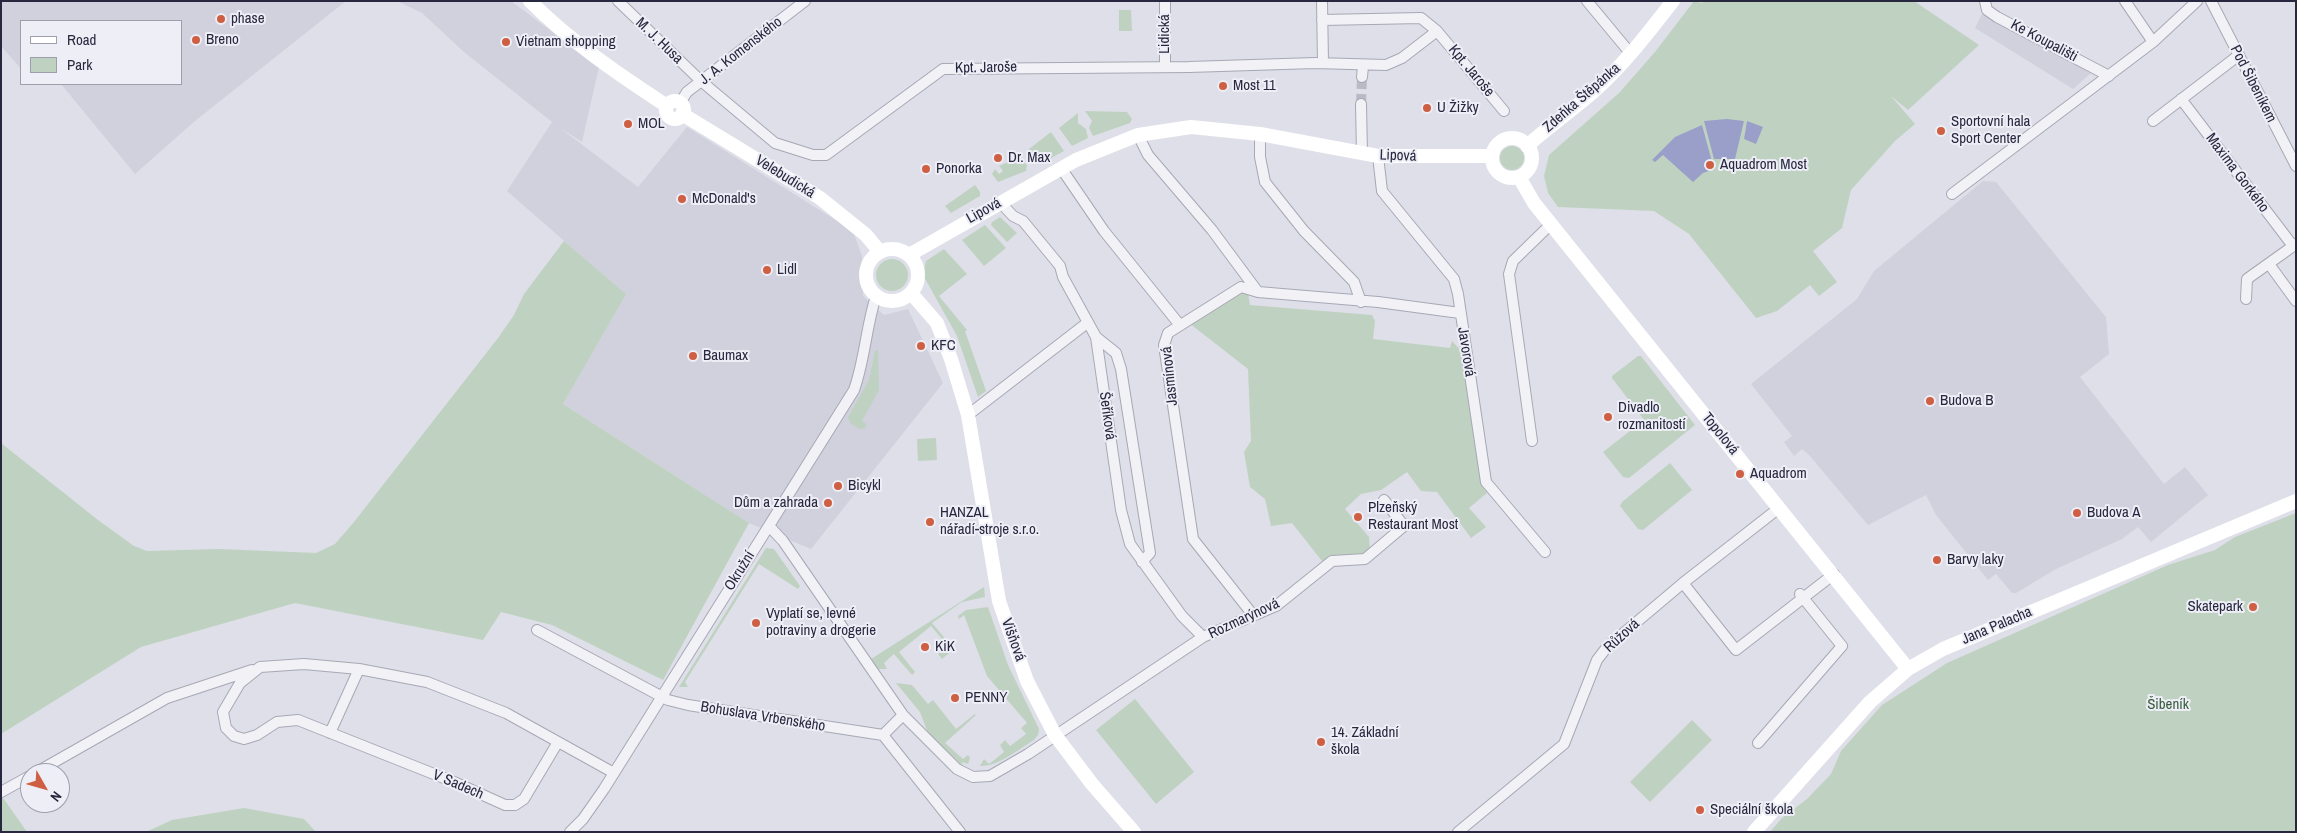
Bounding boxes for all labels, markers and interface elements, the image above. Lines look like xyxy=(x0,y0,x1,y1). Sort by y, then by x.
place label: phase xyxy=(231,10,265,28)
marker: phase xyxy=(215,13,227,25)
street label: J. A. Komenského xyxy=(696,13,786,89)
street label: M. J. Husa xyxy=(632,14,686,68)
street label: Lidická xyxy=(1156,14,1174,54)
street label: Ke Koupališti xyxy=(2007,16,2081,66)
legend xyxy=(20,20,182,85)
text: Road xyxy=(67,29,96,50)
place label: Breno xyxy=(206,31,239,49)
place label: Vietnam shopping xyxy=(516,33,616,51)
marker: Breno xyxy=(190,34,202,46)
marker: Vietnam shopping xyxy=(500,36,512,48)
street label: Kpt. Jaroše xyxy=(1444,41,1498,101)
street label: Pod Šibeníkem xyxy=(2226,42,2280,126)
text: Park xyxy=(67,54,92,75)
street label: Kpt. Jaroše xyxy=(955,58,1017,78)
street label: Zdeňka Štěpánka xyxy=(1540,60,1624,136)
place label: Most 11 xyxy=(1233,77,1276,95)
marker: Most 11 xyxy=(1217,80,1229,92)
place label: U Žižky xyxy=(1437,99,1479,117)
marker: U Žižky xyxy=(1421,102,1433,114)
place label: Sportovní hala Sport Center xyxy=(1951,113,2030,148)
place label: MOL xyxy=(638,115,665,133)
marker: MOL xyxy=(622,118,634,130)
marker: Sportovní hala Sport Center xyxy=(1935,125,1947,137)
street label: Maxima Gorkého xyxy=(2201,130,2273,216)
street label: Lipová xyxy=(1379,146,1417,166)
place label: Dr. Max xyxy=(1008,149,1050,167)
street label: Velebudická xyxy=(752,152,818,202)
marker: Dr. Max xyxy=(992,152,1004,164)
place label: Aquadrom Most xyxy=(1720,156,1807,174)
marker: Aquadrom Most xyxy=(1704,159,1716,171)
place label: Ponorka xyxy=(936,160,982,178)
marker: Ponorka xyxy=(920,163,932,175)
place label: McDonald's xyxy=(692,190,756,208)
marker: McDonald's xyxy=(676,193,688,205)
street label: Lipová xyxy=(963,194,1005,228)
place label: Lidl xyxy=(777,261,797,279)
marker: Lidl xyxy=(761,264,773,276)
street label: Javorová xyxy=(1453,326,1479,378)
place label: KFC xyxy=(931,337,956,355)
marker: KFC xyxy=(915,340,927,352)
street label: Jasmínová xyxy=(1158,345,1182,407)
place label: Baumax xyxy=(703,347,748,365)
marker: Baumax xyxy=(687,350,699,362)
street label: Šeříková xyxy=(1095,391,1119,441)
place label: Budova B xyxy=(1940,392,1993,410)
marker: Budova B xyxy=(1924,395,1936,407)
place label: Divadlo rozmanitostí xyxy=(1618,399,1686,434)
street label: Topolová xyxy=(1698,409,1742,459)
marker: Divadlo rozmanitostí xyxy=(1602,411,1614,423)
place label: Aquadrom xyxy=(1750,465,1807,483)
marker: Aquadrom xyxy=(1734,468,1746,480)
place label: Bicykl xyxy=(848,477,881,495)
marker: Bicykl xyxy=(832,480,844,492)
place label: Dům a zahrada xyxy=(734,494,818,512)
marker: Dům a zahrada xyxy=(822,497,834,509)
place label: Plzeňský Restaurant Most xyxy=(1368,499,1458,534)
place label: HANZAL nářadí-stroje s.r.o. xyxy=(940,504,1039,539)
place label: Budova A xyxy=(2087,504,2140,522)
marker: Budova A xyxy=(2071,507,2083,519)
marker: Plzeňský Restaurant Most xyxy=(1352,511,1364,523)
marker: HANZAL nářadí-stroje s.r.o. xyxy=(924,516,936,528)
street label: Okružní xyxy=(721,548,759,594)
place label: Barvy laky xyxy=(1947,551,2004,569)
marker: Barvy laky xyxy=(1931,554,1943,566)
street label: Rozmarýnová xyxy=(1206,595,1282,643)
place label: Skatepark xyxy=(2188,598,2243,616)
marker: Skatepark xyxy=(2247,601,2259,613)
street label: Jana Palacha xyxy=(1959,603,2035,649)
place label: Vyplatí se, levné potraviny a drogerie xyxy=(766,605,876,640)
street label: Růžová xyxy=(1600,615,1644,657)
street label: Višňová xyxy=(997,616,1029,664)
marker: Vyplatí se, levné potraviny a drogerie xyxy=(750,617,762,629)
place label: KiK xyxy=(935,638,955,656)
marker: KiK xyxy=(919,641,931,653)
place label: PENNY xyxy=(965,689,1007,707)
marker: PENNY xyxy=(949,692,961,704)
park label: Šibeník xyxy=(2147,696,2189,714)
street label: Bohuslava Vrbenského xyxy=(699,698,827,736)
place label: 14. Základní škola xyxy=(1331,724,1399,759)
marker: 14. Základní škola xyxy=(1315,736,1327,748)
north arrow xyxy=(20,763,70,813)
street label: V Sadech xyxy=(430,766,486,804)
text: N xyxy=(46,788,66,805)
place label: Speciální škola xyxy=(1710,801,1793,819)
marker: Speciální škola xyxy=(1694,804,1706,816)

